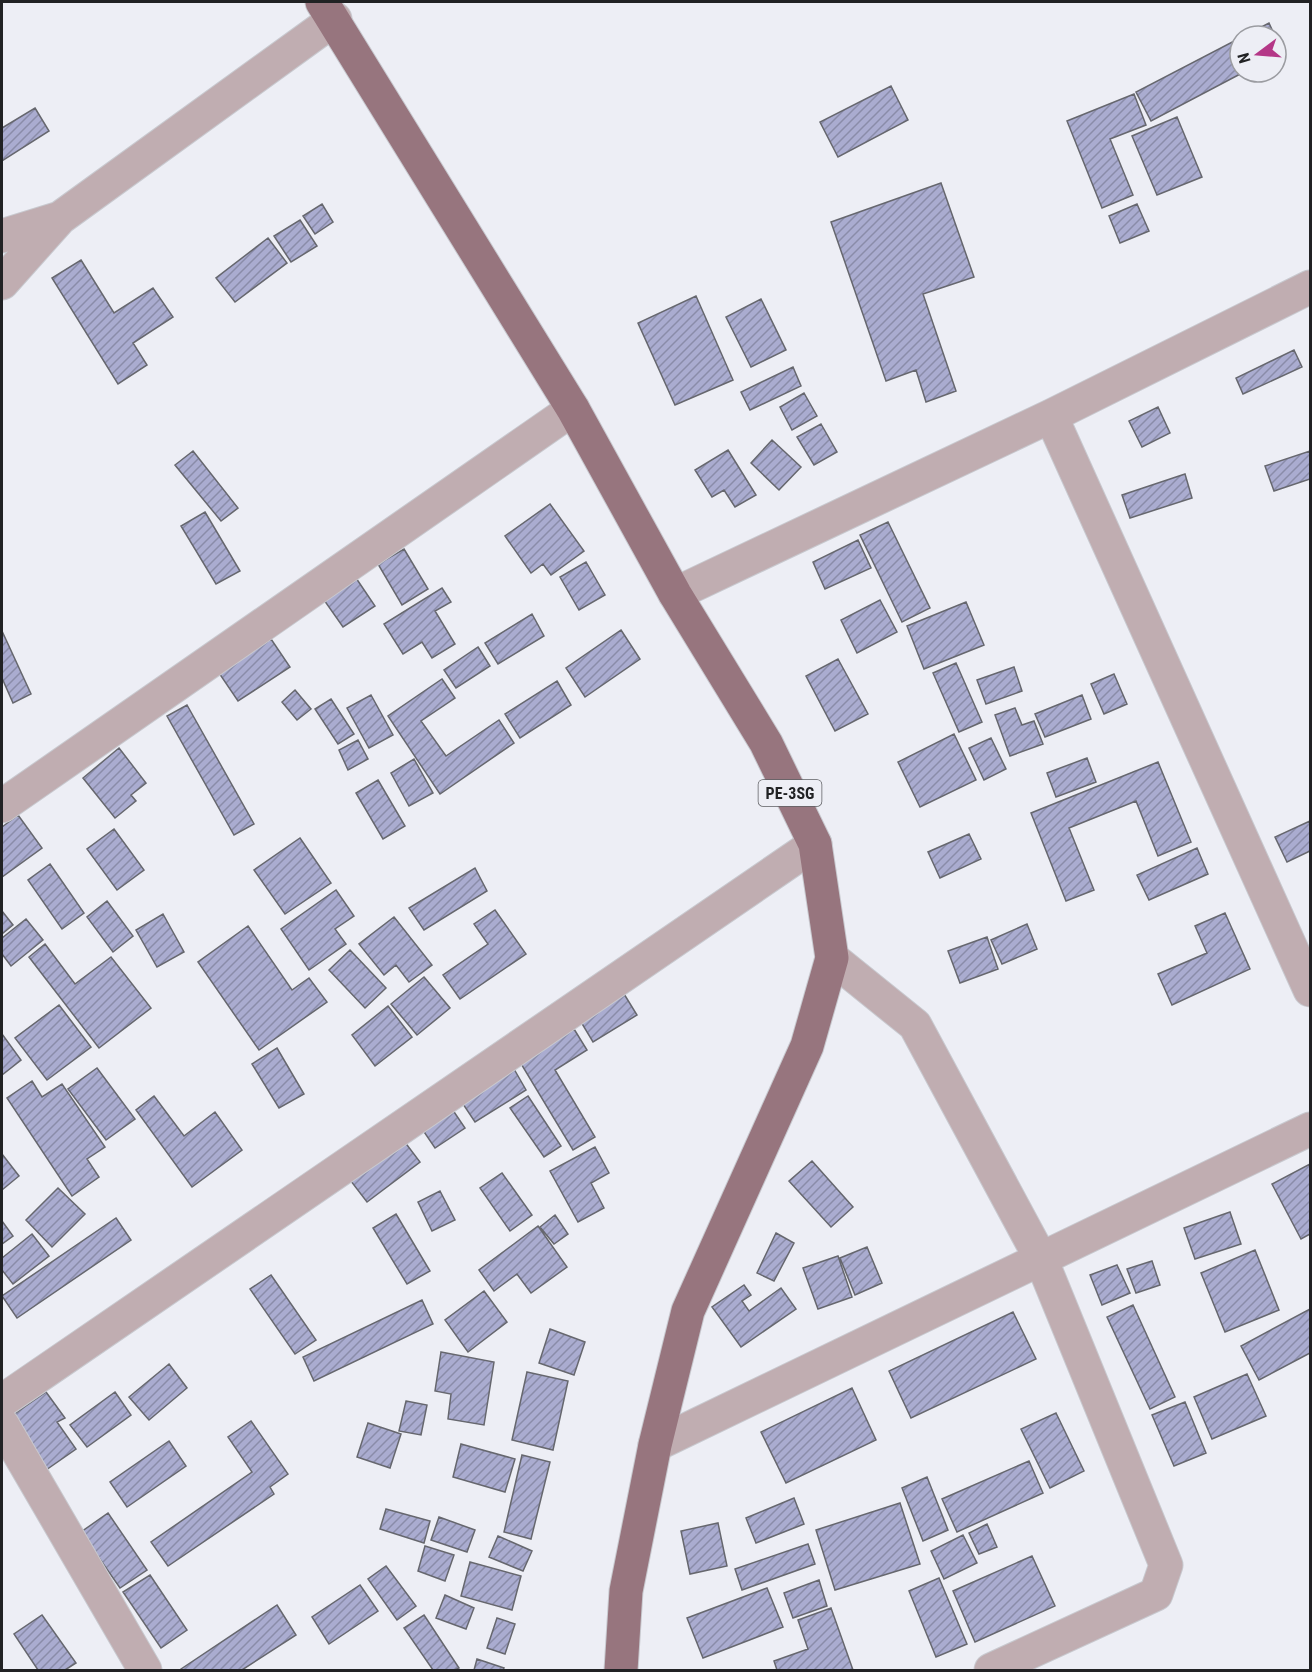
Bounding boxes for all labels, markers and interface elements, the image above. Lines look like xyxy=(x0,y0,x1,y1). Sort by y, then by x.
north arrow xyxy=(1228,24,1288,84)
text: N xyxy=(1234,51,1255,65)
road number: PE-3SG xyxy=(758,780,822,806)

